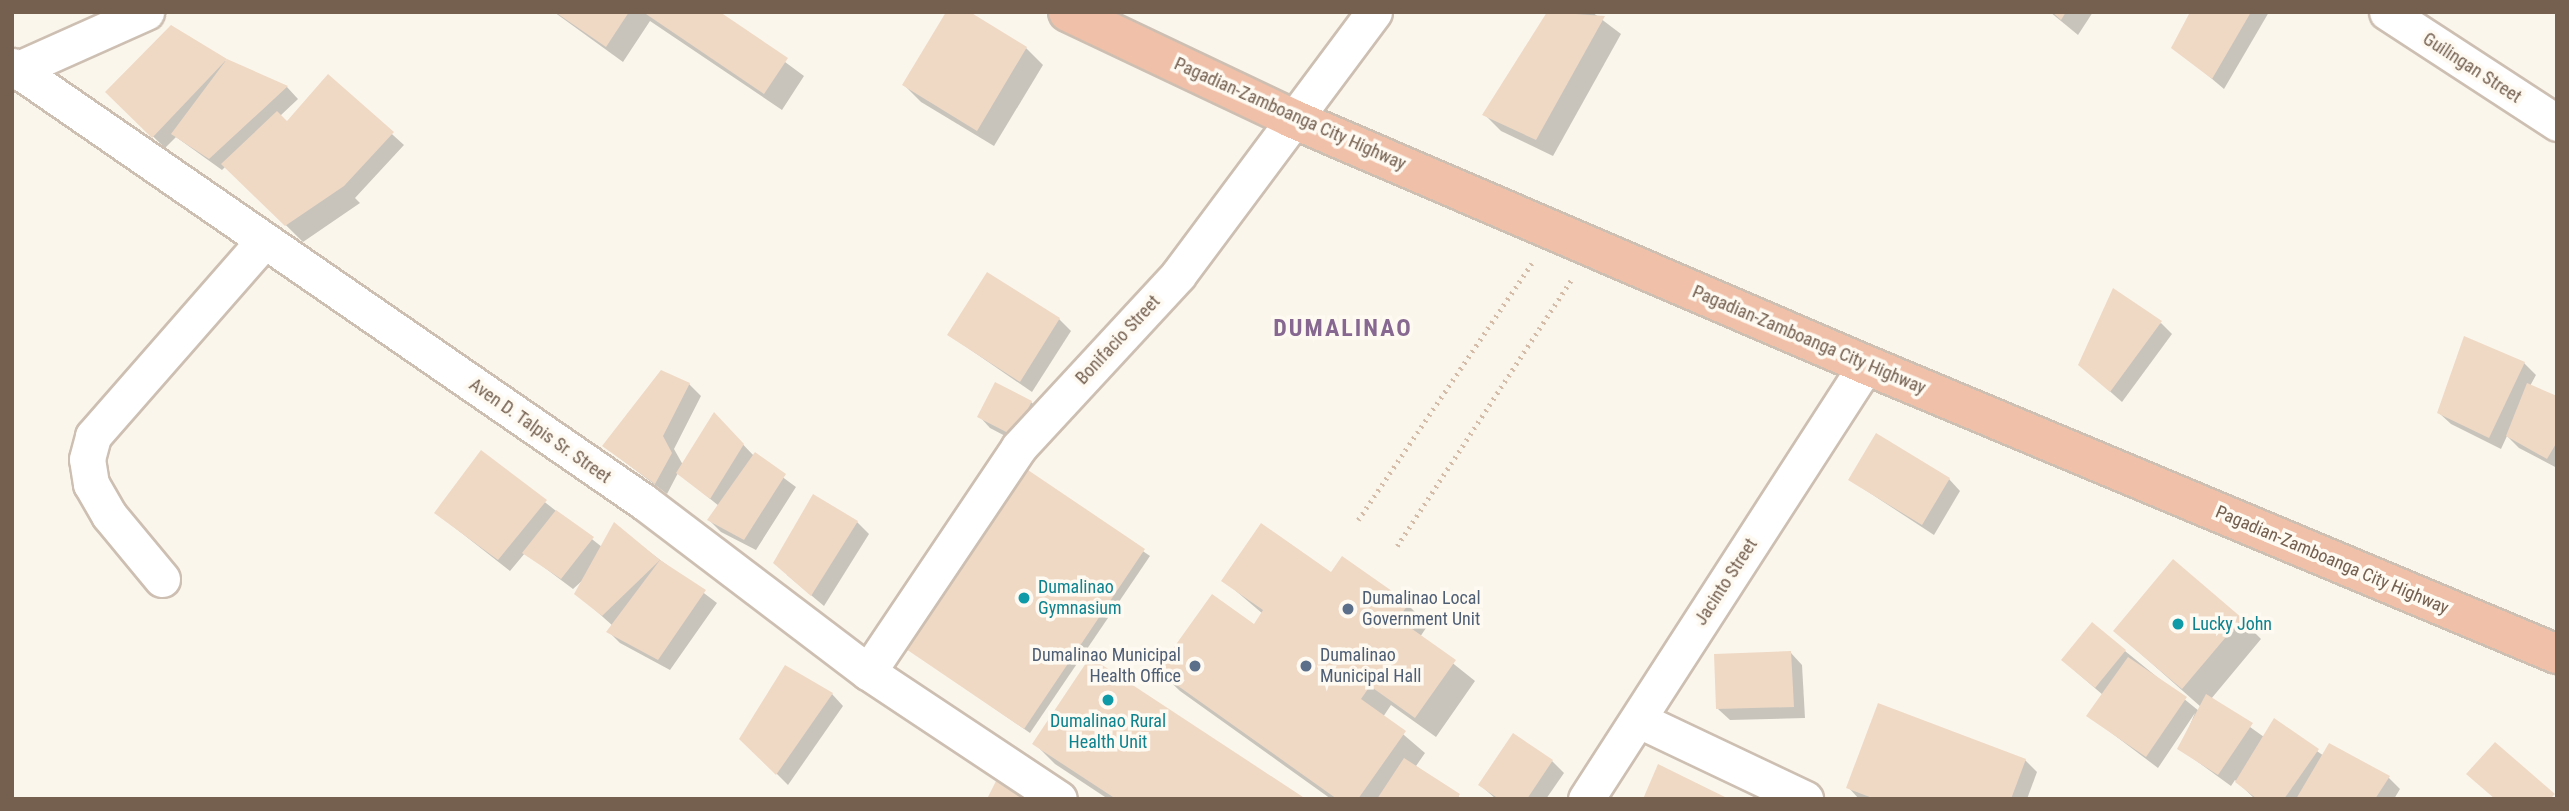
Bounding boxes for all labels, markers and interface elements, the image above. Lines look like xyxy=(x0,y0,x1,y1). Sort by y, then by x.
street label: Guilingan Street xyxy=(2419,28,2525,108)
street label: Pagadian-Zamboanga City Highway xyxy=(1171,53,1409,175)
street label: Pagadian-Zamboanga City Highway xyxy=(1689,281,1929,399)
street label: Bonifacio Street xyxy=(1071,291,1165,389)
district label: DUMALINAO xyxy=(1274,315,1412,343)
street label: Aven D. Talpis Sr. Street xyxy=(465,374,615,488)
street label: Pagadian-Zamboanga City Highway xyxy=(2212,501,2452,619)
street label: Jacinto Street xyxy=(1690,535,1762,629)
place label: Dumalinao Gymnasium xyxy=(1038,577,1122,620)
place label: Dumalinao Local Government Unit xyxy=(1362,588,1481,630)
marker: Dumalinao Gymnasium xyxy=(1016,590,1032,606)
marker: Dumalinao Local Government Unit xyxy=(1340,601,1356,617)
place label: Lucky John xyxy=(2192,613,2272,635)
marker: Lucky John xyxy=(2170,616,2186,632)
place label: Dumalinao Municipal Health Office xyxy=(1032,645,1181,688)
place label: Dumalinao Municipal Hall xyxy=(1320,645,1421,688)
marker: Dumalinao Municipal Health Office xyxy=(1187,658,1203,674)
marker: Dumalinao Municipal Hall xyxy=(1298,658,1314,674)
marker: Dumalinao Rural Health Unit xyxy=(1100,692,1116,708)
place label: Dumalinao Rural Health Unit xyxy=(1050,711,1166,754)

